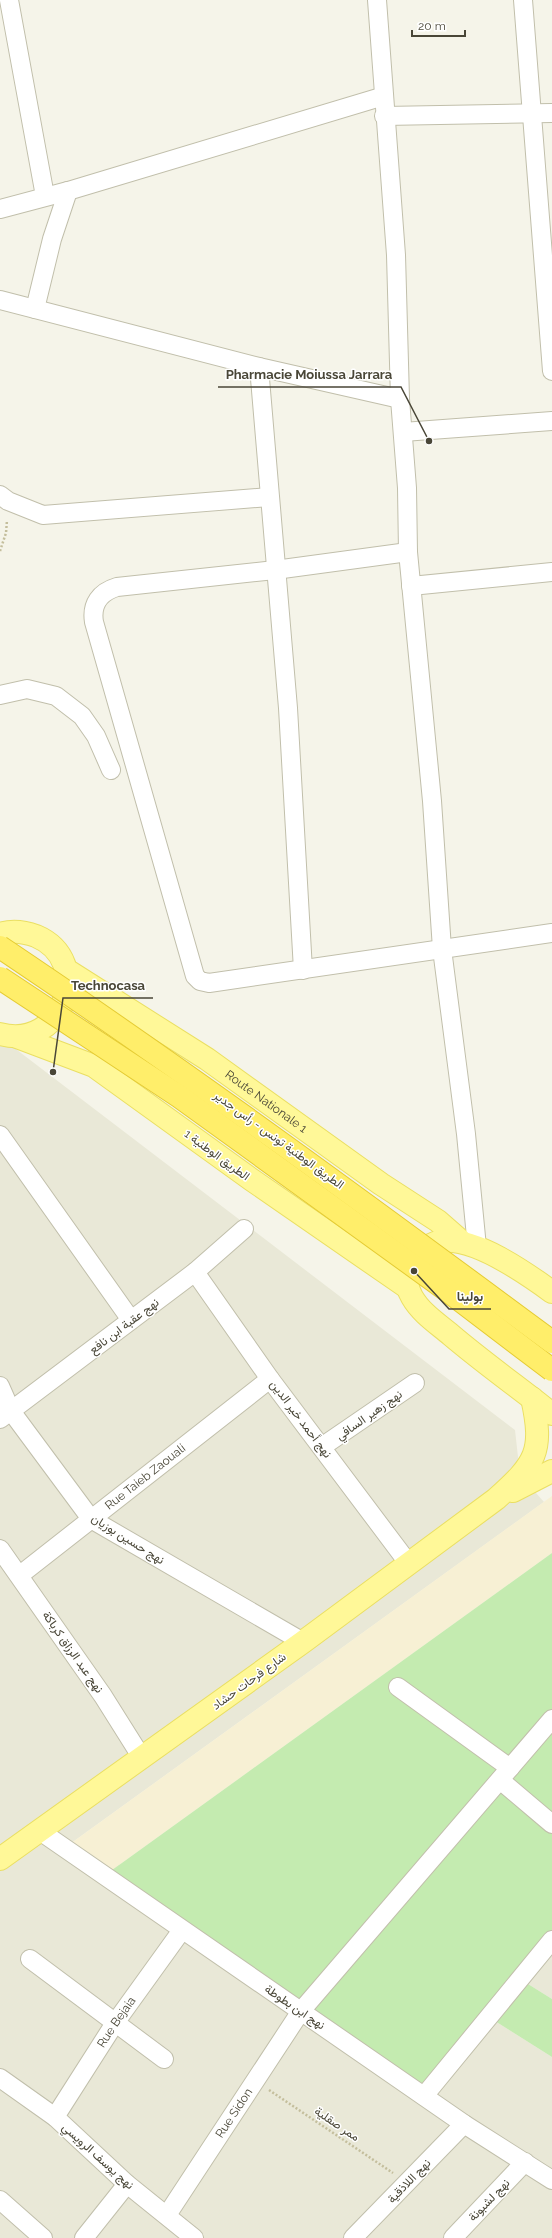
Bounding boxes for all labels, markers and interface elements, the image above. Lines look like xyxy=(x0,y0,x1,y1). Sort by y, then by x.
scale bar xyxy=(412,12,465,38)
text: 20 m xyxy=(418,19,446,33)
callout: Pharmacie Moiussa Jarrara xyxy=(218,362,401,387)
text: Pharmacie Moiussa Jarrara xyxy=(226,367,393,382)
callout: Technocasa xyxy=(63,973,153,998)
text: Technocasa xyxy=(71,978,146,993)
street label: Route Nationale 1 xyxy=(223,1067,310,1136)
street label: الطريق الوطنية تونس - رأس جدير xyxy=(210,1088,347,1193)
street label: الطريق الوطنية 1 xyxy=(181,1127,252,1184)
callout: بولينا xyxy=(449,1284,491,1309)
text: بولينا xyxy=(457,1289,483,1305)
street label: نهج عقبة ابن نافع xyxy=(86,1295,163,1358)
street label: نهج أحمد خير الدين xyxy=(266,1377,335,1462)
street label: نهج زهير السافي xyxy=(333,1387,406,1445)
street label: Rue Taieb Zaouali xyxy=(102,1441,188,1513)
street label: نهج حسين بوزيان xyxy=(88,1511,167,1569)
street label: نهج عبد الرزاق كرباكة xyxy=(38,1608,106,1697)
street label: شارع فرحات حشاد xyxy=(209,1649,290,1714)
street label: نهج ابن بطوطة xyxy=(261,1982,328,2034)
street label: Rue Bejaia xyxy=(94,1994,139,2050)
street label: Rue Sidon xyxy=(213,2086,255,2140)
street label: ممر صقلية xyxy=(311,2104,362,2145)
street label: نهج يوسف الرويسي xyxy=(57,2120,137,2194)
street label: نهج اللاذقية xyxy=(385,2156,435,2207)
street label: نهج لشبونة xyxy=(465,2176,514,2225)

